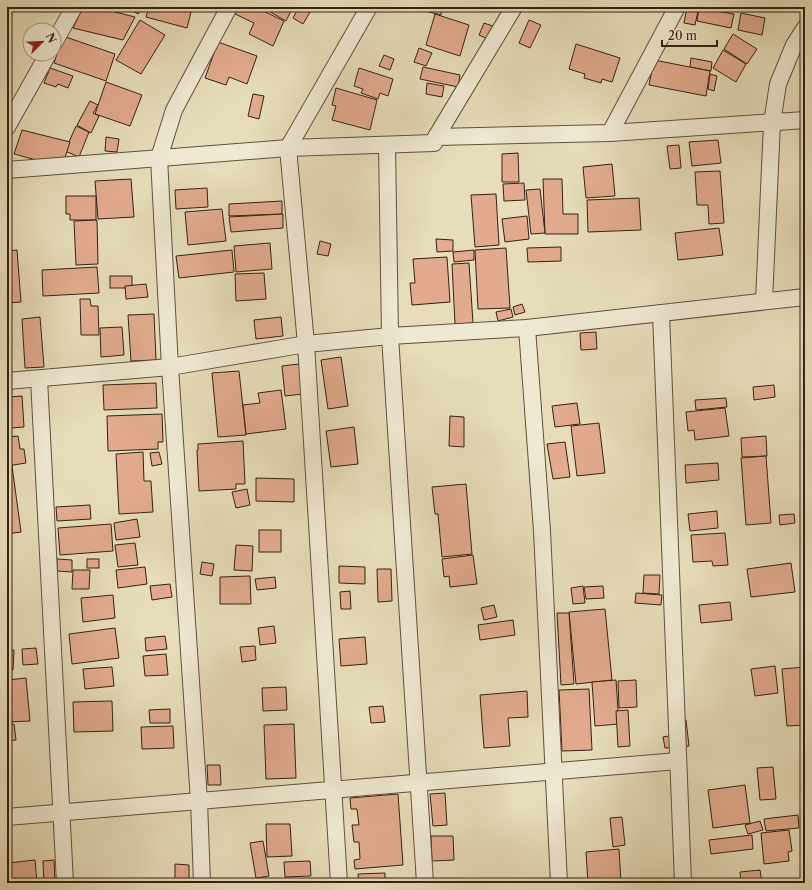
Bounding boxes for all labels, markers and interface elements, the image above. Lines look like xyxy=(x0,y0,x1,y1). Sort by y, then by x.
north arrow xyxy=(22,22,62,62)
scale bar xyxy=(662,22,717,48)
text: 20 m xyxy=(668,28,697,43)
text: N xyxy=(43,31,60,46)

